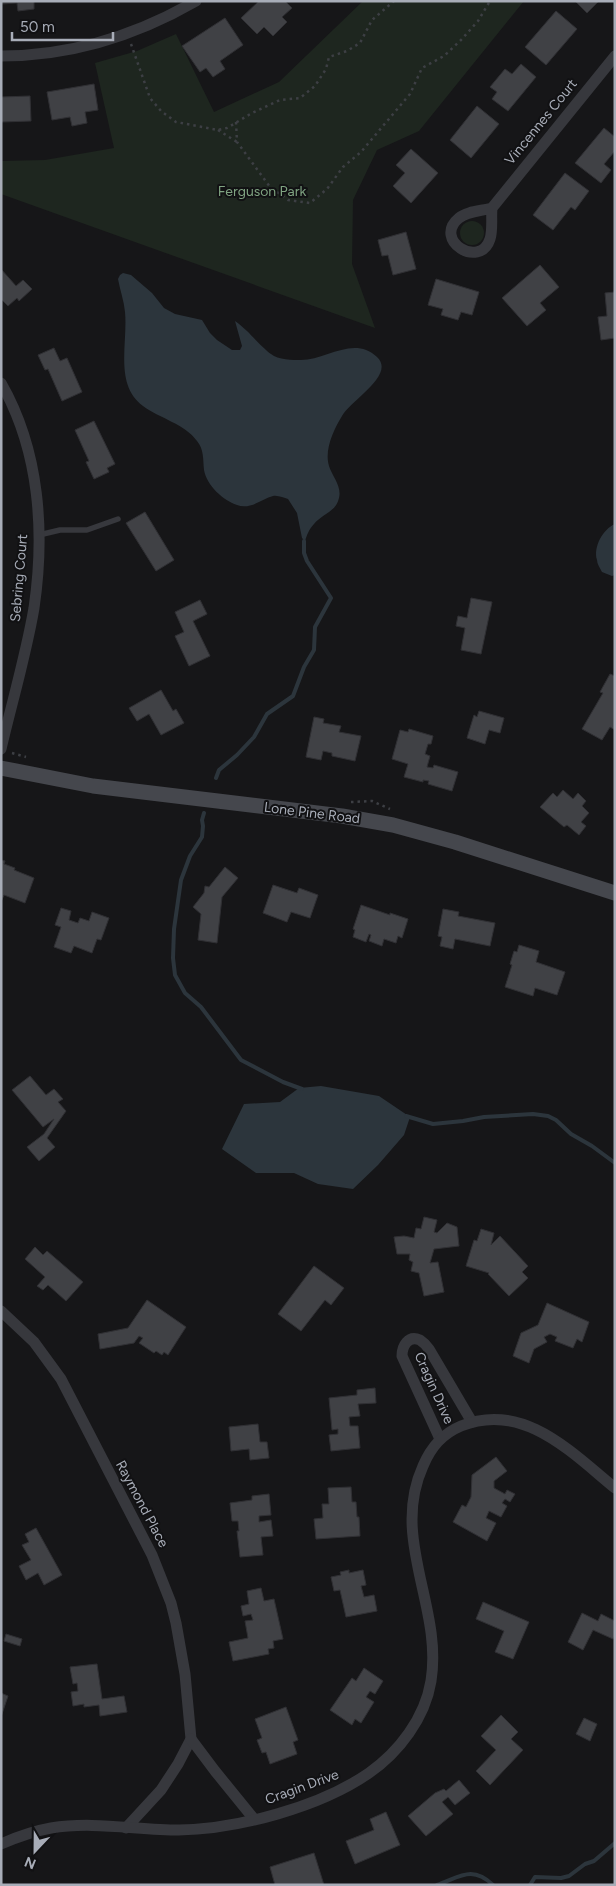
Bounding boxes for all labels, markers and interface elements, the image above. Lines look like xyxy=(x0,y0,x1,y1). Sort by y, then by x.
scale bar xyxy=(12,10,114,42)
text: 50 m xyxy=(20,18,55,36)
street label: Vincennes Court xyxy=(501,76,581,168)
park label: Ferguson Park xyxy=(218,183,306,200)
street label: Sebring Court xyxy=(7,533,31,623)
street label: Lone Pine Road xyxy=(263,799,361,827)
street label: Cragin Drive xyxy=(411,1349,458,1427)
street label: Raymond Place xyxy=(112,1458,172,1551)
street label: Cragin Drive xyxy=(263,1766,341,1808)
north arrow xyxy=(10,1826,60,1876)
text: N xyxy=(22,1853,39,1872)

